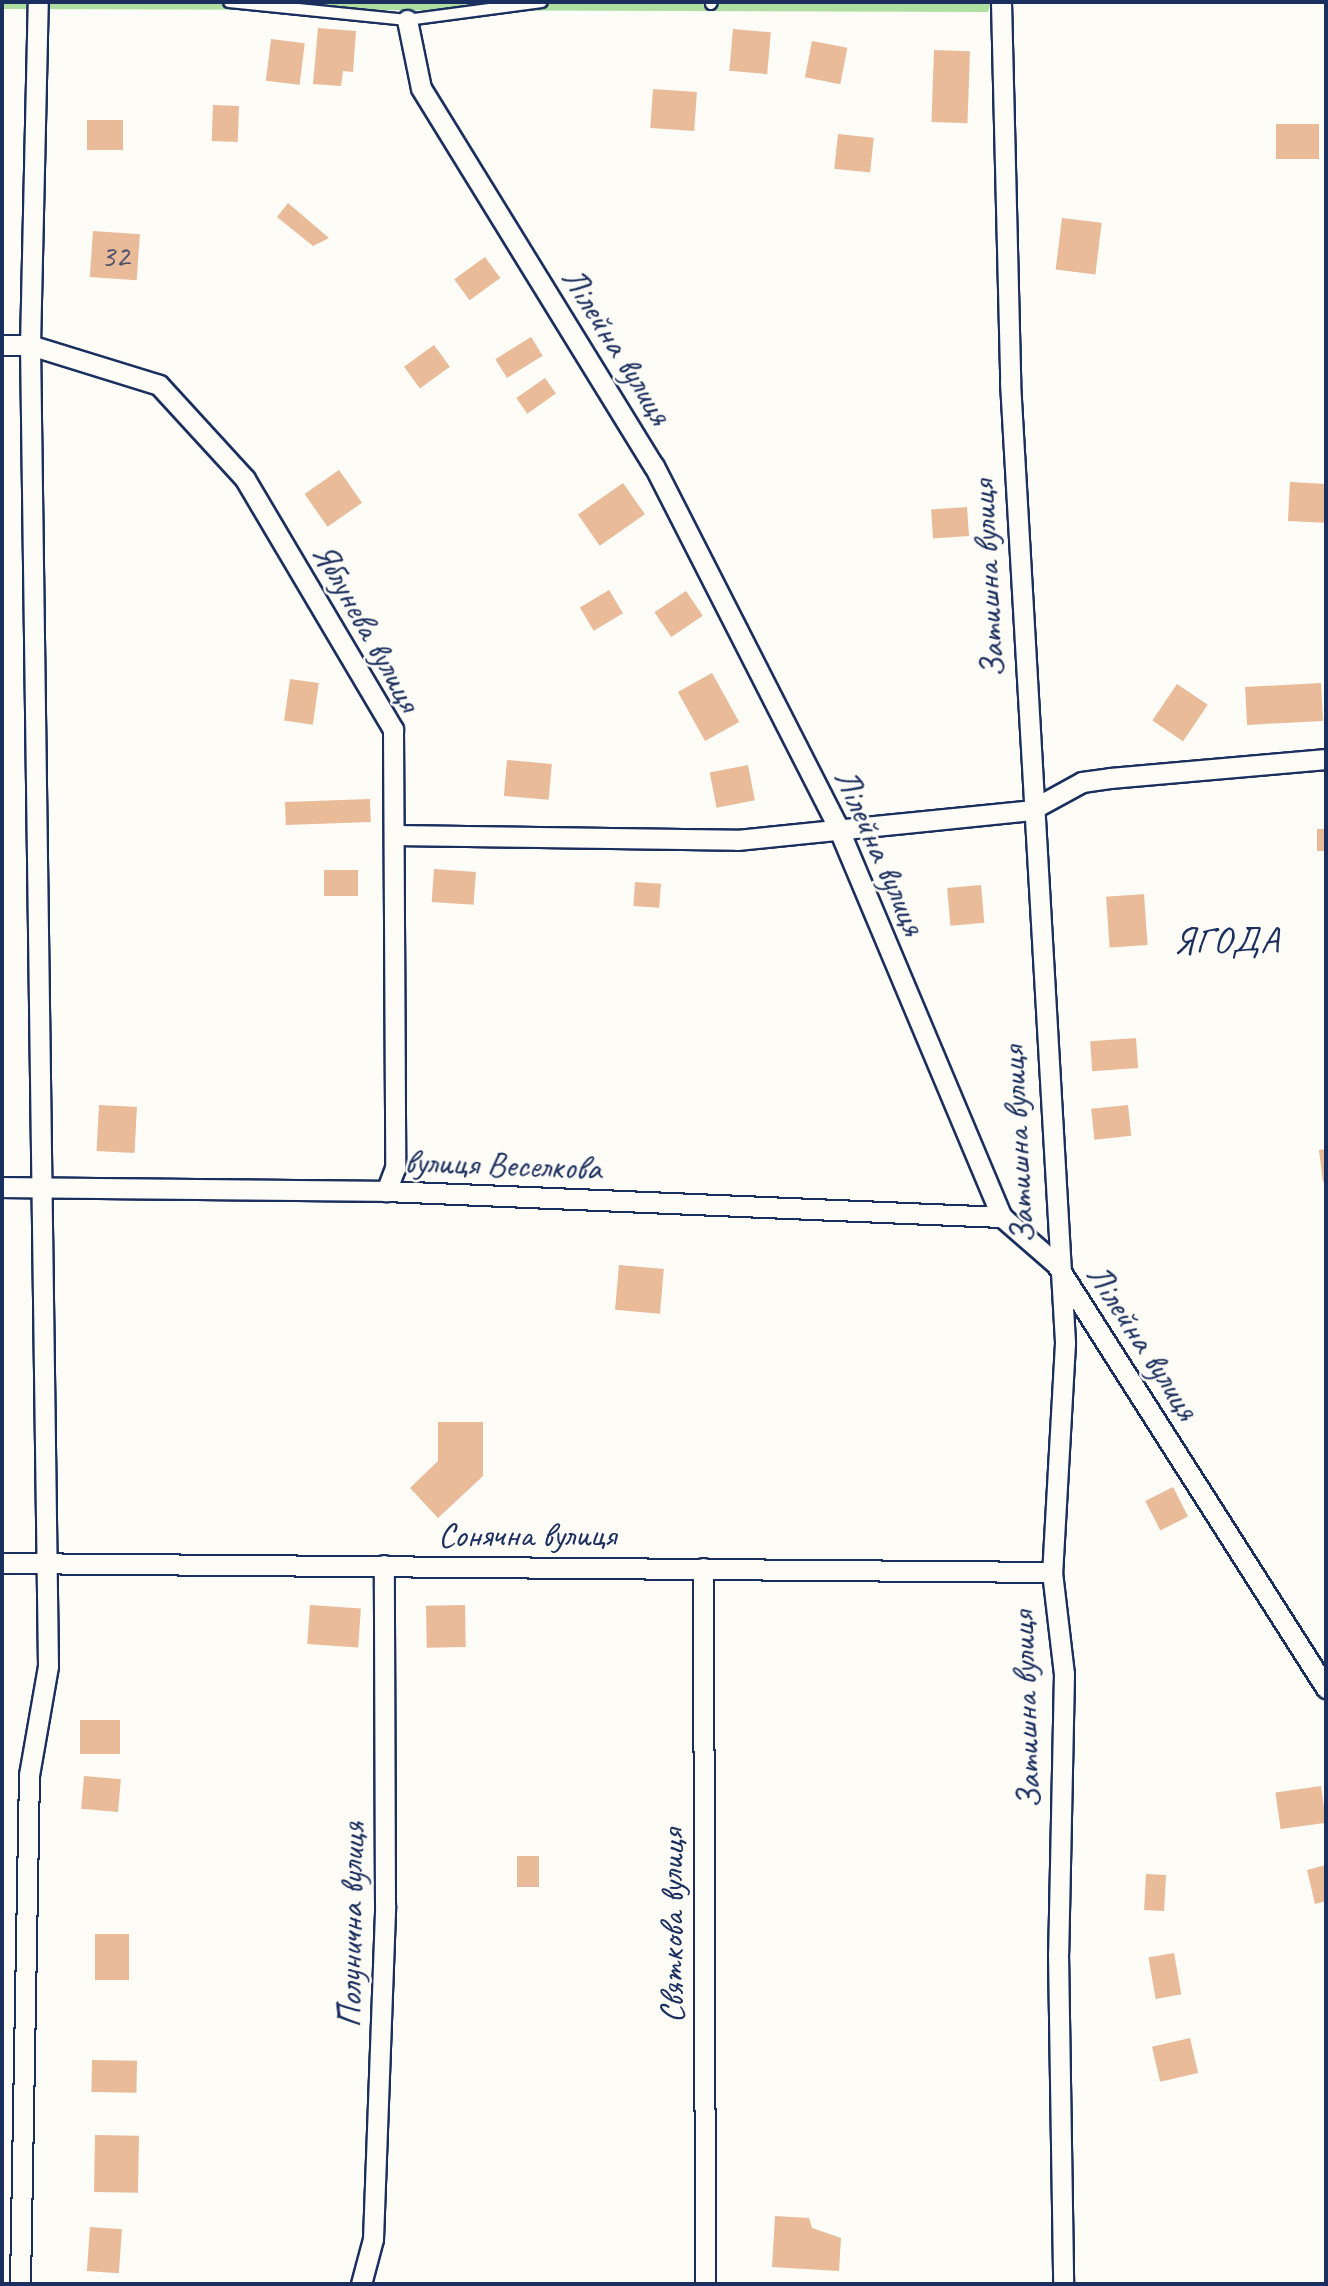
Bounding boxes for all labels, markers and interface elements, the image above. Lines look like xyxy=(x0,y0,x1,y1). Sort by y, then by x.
house number: 32 xyxy=(101,237,129,275)
street label: Лілейна вулиця xyxy=(552,259,682,433)
street label: Затишна вулиця xyxy=(962,479,1014,679)
street label: Яблунева вулиця xyxy=(304,536,430,718)
street label: Лілейна вулиця xyxy=(825,762,935,942)
district label: ЯГОДА xyxy=(1173,918,1281,962)
street label: Затишна вулиця xyxy=(992,1045,1044,1245)
street label: вулиця Веселкова xyxy=(404,1141,602,1189)
street label: Лілейна вулиця xyxy=(1077,1256,1209,1428)
street label: Сонячна вулиця xyxy=(438,1514,616,1556)
street label: Затишна вулиця xyxy=(1002,1610,1050,1810)
street label: Полунична вулиця xyxy=(328,1821,374,2029)
street label: Святкова вулиця xyxy=(651,1829,693,2023)

